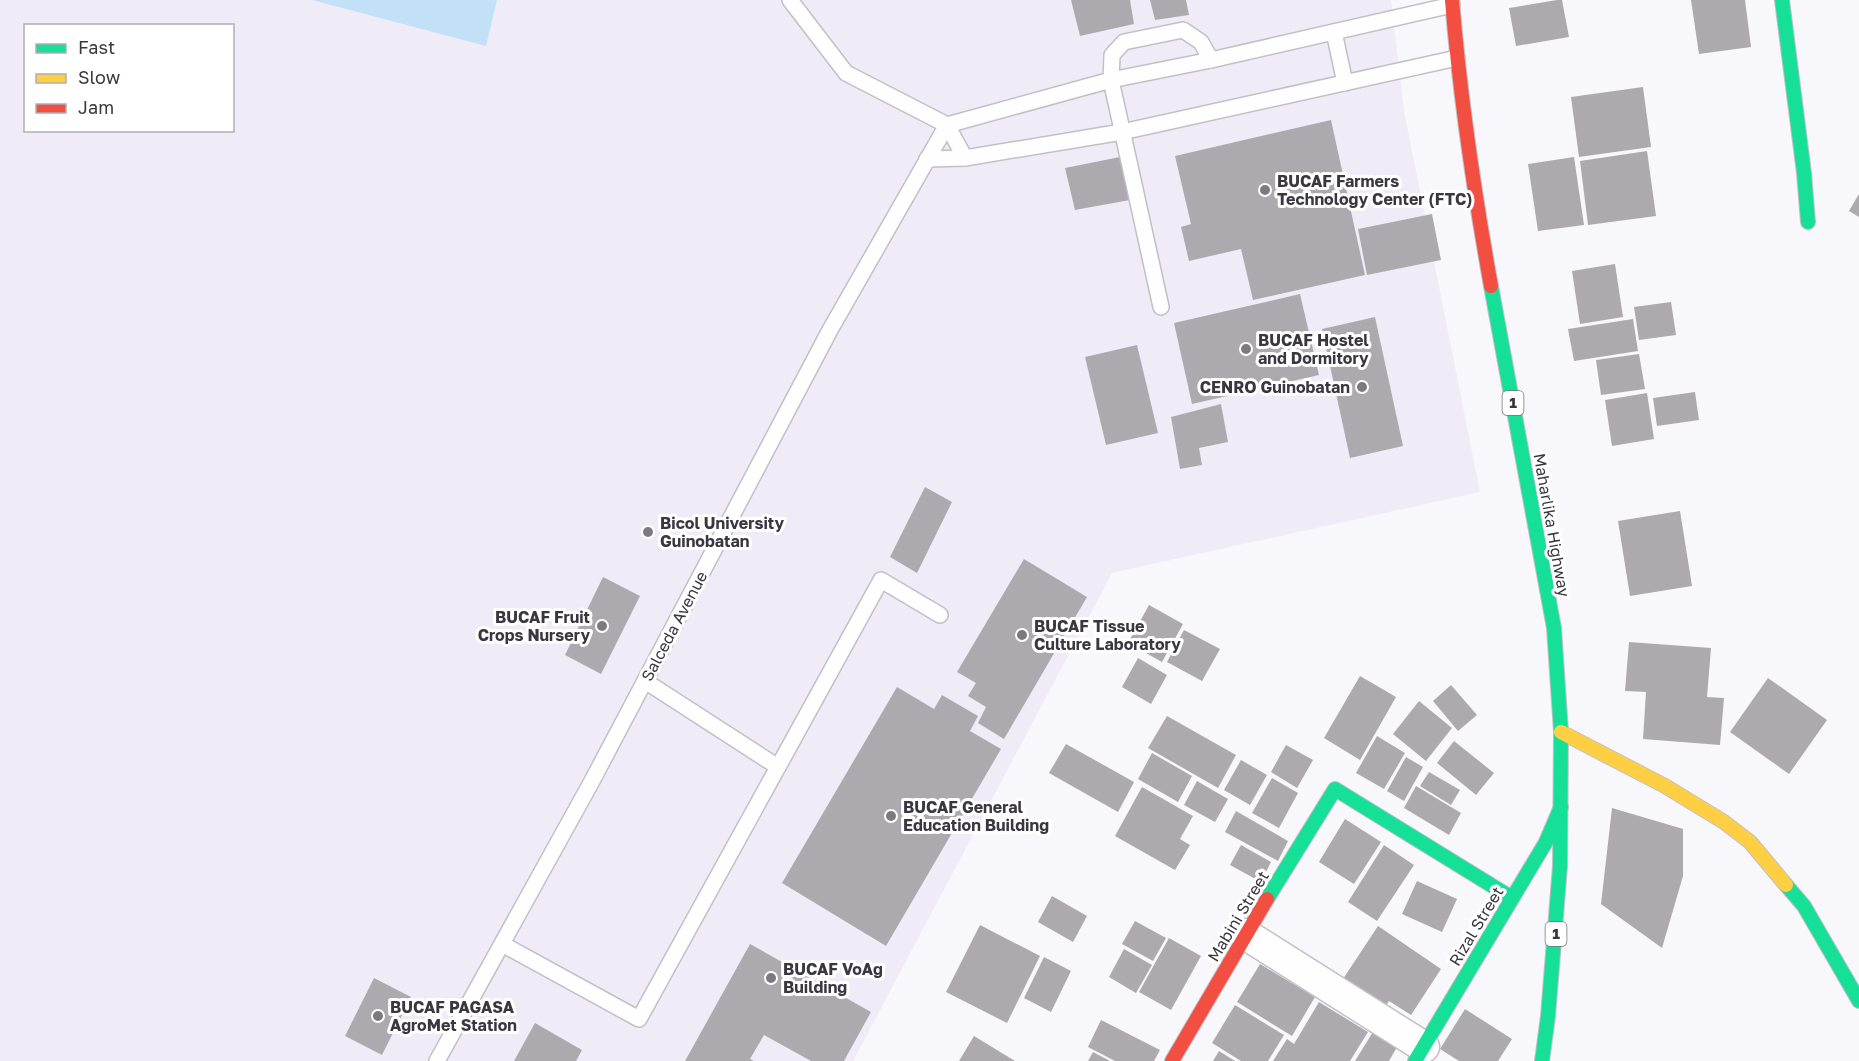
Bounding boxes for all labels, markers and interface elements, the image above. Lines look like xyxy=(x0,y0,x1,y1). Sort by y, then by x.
legend xyxy=(24,24,234,132)
text: Fast xyxy=(78,36,115,58)
text: Slow xyxy=(78,66,121,88)
text: Jam xyxy=(78,96,114,118)
place label: BUCAF Farmers Technology Center (FTC) xyxy=(1277,171,1472,209)
marker: BUCAF Farmers Technology Center (FTC) xyxy=(1258,183,1272,197)
place label: BUCAF Hostel and Dormitory xyxy=(1258,330,1369,368)
marker: BUCAF Hostel and Dormitory xyxy=(1239,342,1253,356)
place label: CENRO Guinobatan xyxy=(1200,377,1350,397)
marker: CENRO Guinobatan xyxy=(1355,380,1369,394)
road number: 1 xyxy=(1502,391,1524,415)
street label: Maharlika Highway xyxy=(1530,452,1574,598)
place label: Bicol University Guinobatan xyxy=(660,513,784,551)
marker: Bicol University Guinobatan xyxy=(641,525,655,539)
street label: Salceda Avenue xyxy=(637,568,711,684)
place label: BUCAF Fruit Crops Nursery xyxy=(478,607,590,645)
place label: BUCAF Tissue Culture Laboratory xyxy=(1034,616,1181,654)
marker: BUCAF Fruit Crops Nursery xyxy=(595,619,609,633)
marker: BUCAF Tissue Culture Laboratory xyxy=(1015,628,1029,642)
place label: BUCAF General Education Building xyxy=(903,797,1049,835)
marker: BUCAF General Education Building xyxy=(884,809,898,823)
street label: Mabini Street xyxy=(1203,867,1273,965)
street label: Rizal Street xyxy=(1445,883,1507,969)
road number: 1 xyxy=(1546,922,1566,946)
place label: BUCAF VoAg Building xyxy=(783,959,883,997)
marker: BUCAF VoAg Building xyxy=(764,971,778,985)
place label: BUCAF PAGASA AgroMet Station xyxy=(390,997,517,1035)
marker: BUCAF PAGASA AgroMet Station xyxy=(371,1009,385,1023)

